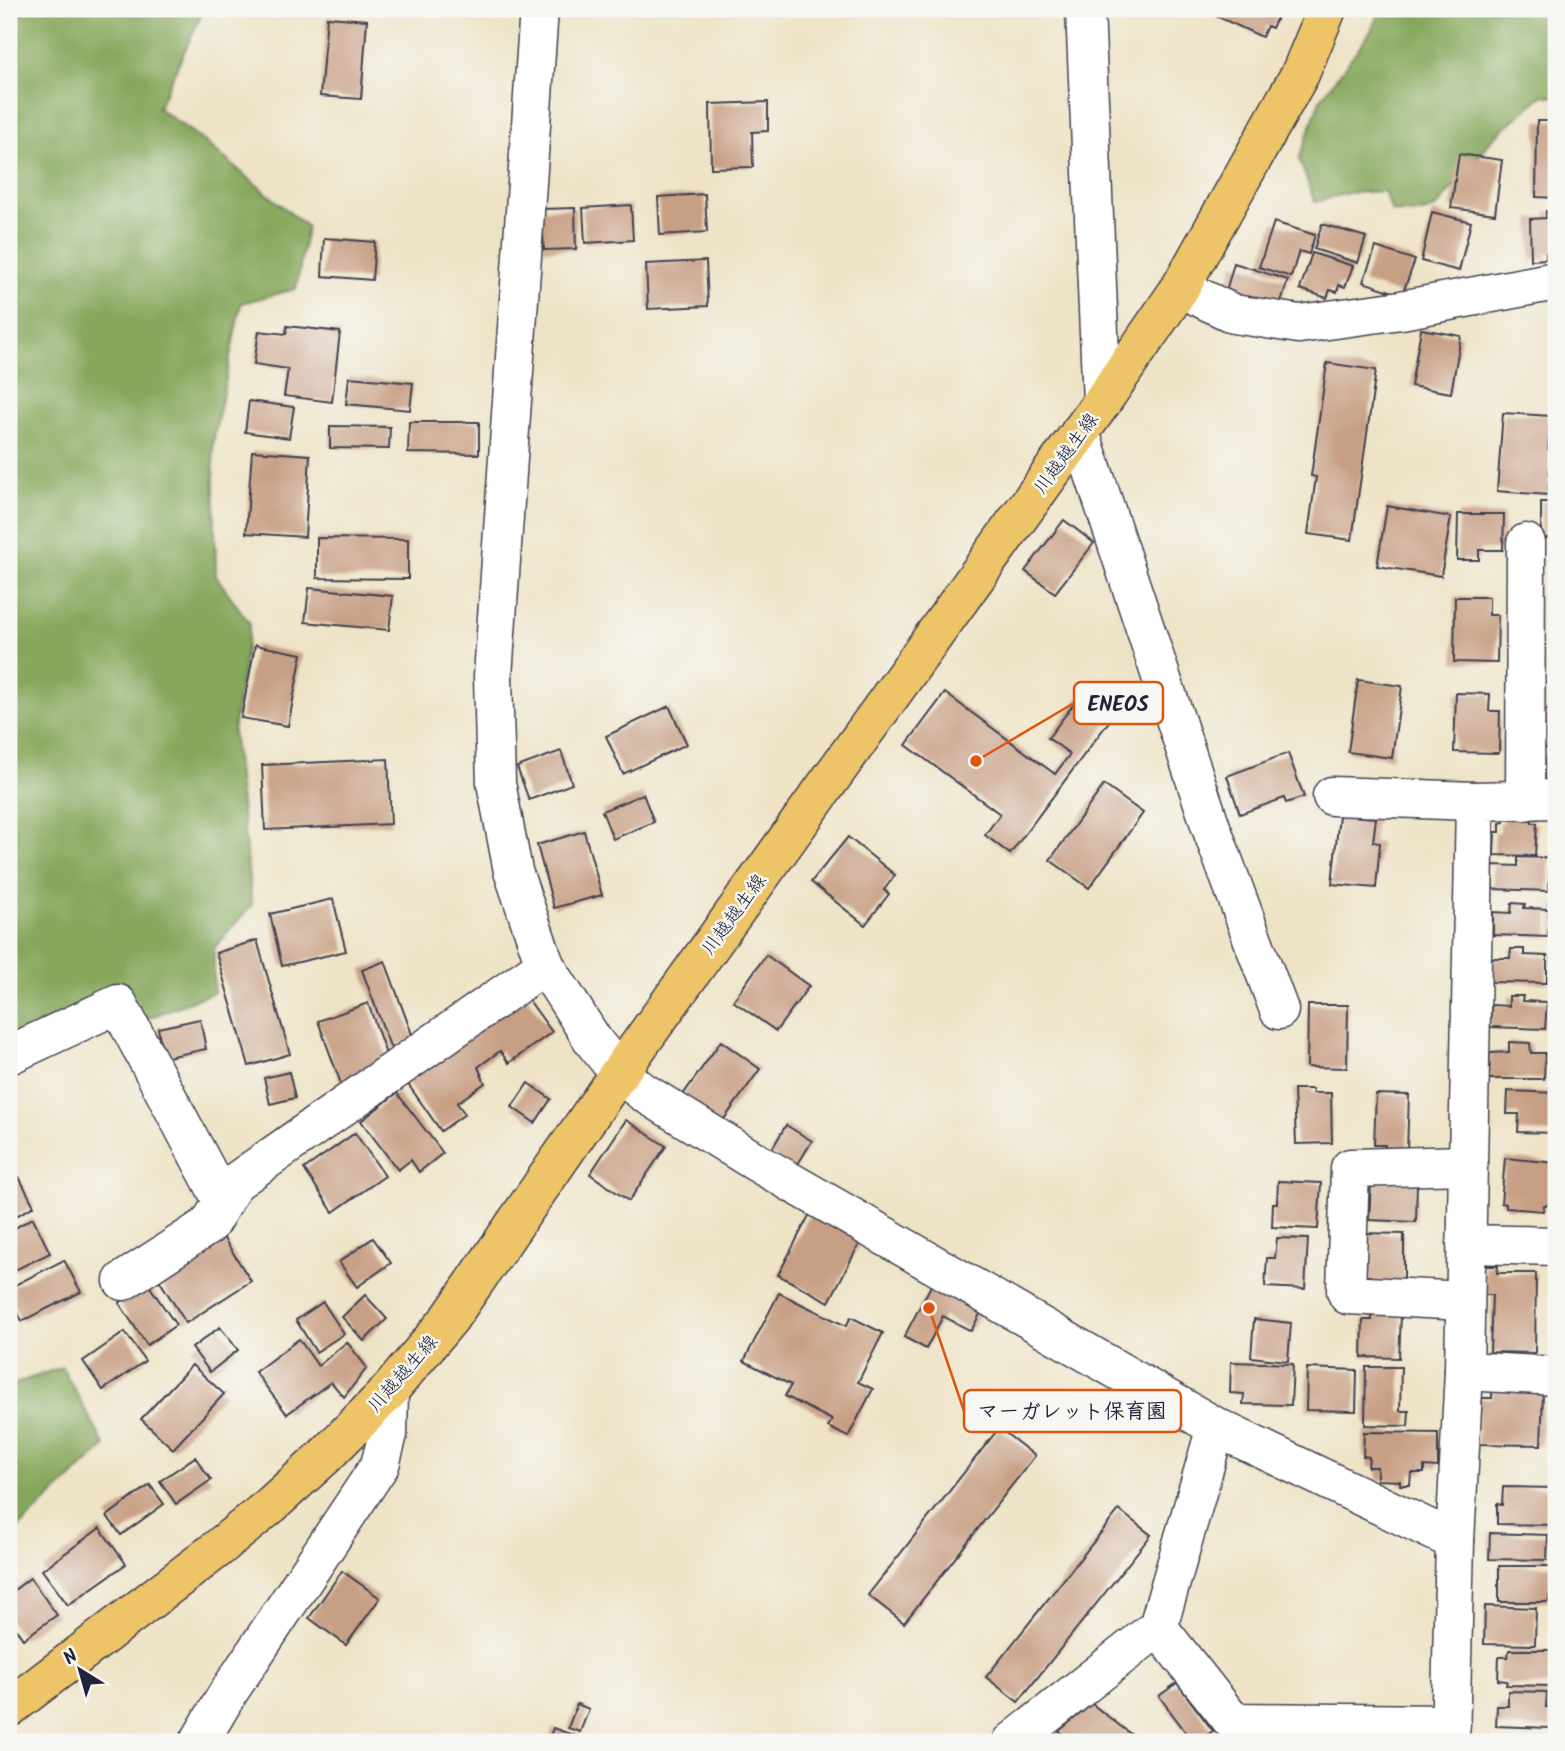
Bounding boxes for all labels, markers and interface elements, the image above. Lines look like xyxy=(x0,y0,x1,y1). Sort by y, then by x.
street label: 川越越生線 xyxy=(1027,407,1107,501)
callout: ENEOS xyxy=(1074,682,1163,724)
text: ENEOS xyxy=(1088,689,1149,722)
street label: 川越越生線 xyxy=(695,868,775,962)
street label: 川越越生線 xyxy=(361,1329,446,1420)
callout: マーガレット保育園 xyxy=(964,1390,1181,1432)
text: マーガレット保育園 xyxy=(977,1396,1167,1429)
north arrow xyxy=(46,1636,116,1706)
text: N xyxy=(57,1642,85,1674)

